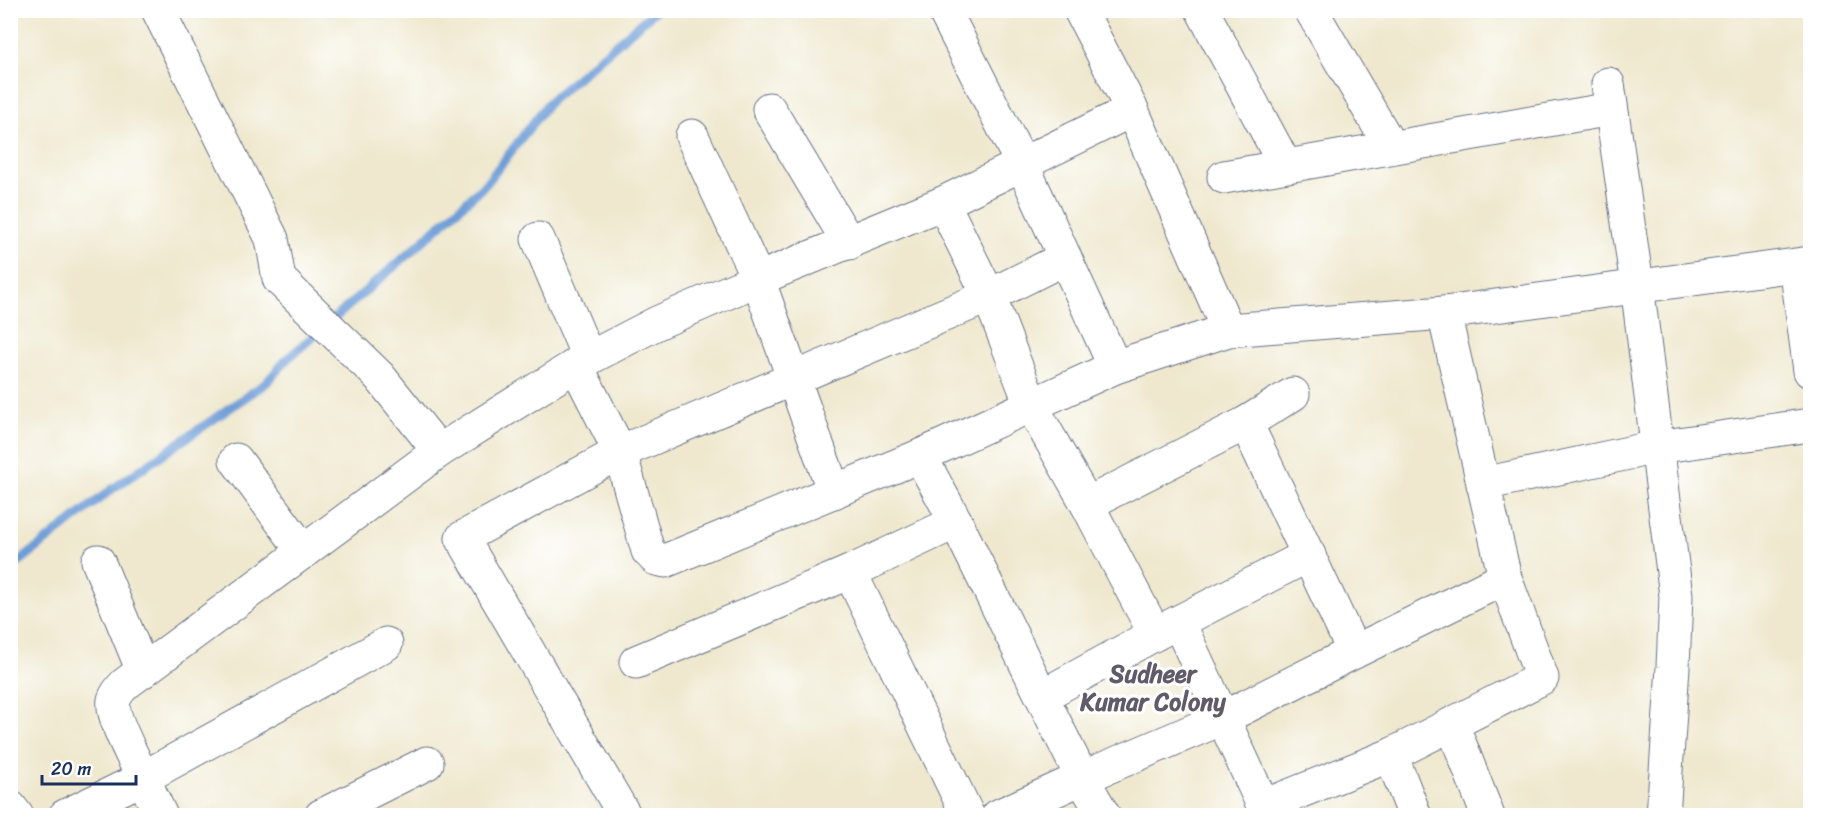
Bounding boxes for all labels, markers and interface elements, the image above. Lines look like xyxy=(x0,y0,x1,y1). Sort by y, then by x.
district label: Sudheer Kumar Colony xyxy=(1079,653,1226,723)
scale bar xyxy=(42,748,136,786)
text: 20 m xyxy=(51,753,91,785)

